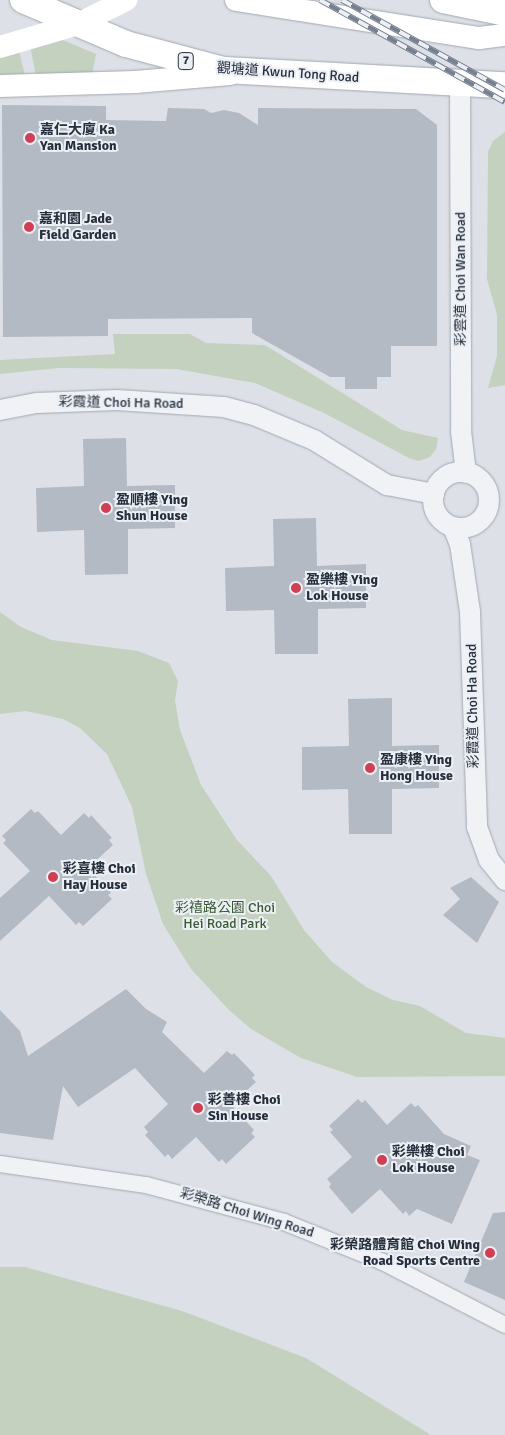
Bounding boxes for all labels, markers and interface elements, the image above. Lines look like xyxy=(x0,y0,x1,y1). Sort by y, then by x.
road number: 7 xyxy=(177,51,195,70)
street label: 觀塘道 Kwun Tong Road xyxy=(216,60,360,86)
place label: 嘉仁大廈 Ka Yan Mansion xyxy=(40,122,117,154)
marker: 嘉仁大廈 Ka Yan Mansion xyxy=(24,132,36,144)
place label: 嘉和園 Jade Field Garden xyxy=(39,211,116,243)
street label: 彩雲道 Choi Wan Road xyxy=(453,212,469,346)
marker: 嘉和園 Jade Field Garden xyxy=(23,221,35,233)
street label: 彩霞道 Choi Ha Road xyxy=(58,394,184,412)
place label: 盈順樓 Ying Shun House xyxy=(116,492,188,524)
marker: 盈順樓 Ying Shun House xyxy=(100,502,112,514)
place label: 盈樂樓 Ying Lok House xyxy=(306,572,378,604)
marker: 盈樂樓 Ying Lok House xyxy=(290,582,302,594)
street label: 彩霞道 Choi Ha Road xyxy=(464,643,482,769)
place label: 盈康樓 Ying Hong House xyxy=(380,752,453,784)
marker: 盈康樓 Ying Hong House xyxy=(364,762,376,774)
place label: 彩喜樓 Choi Hay House xyxy=(63,861,136,894)
marker: 彩喜樓 Choi Hay House xyxy=(47,871,59,883)
park label: 彩禧路公園 Choi Hei Road Park xyxy=(175,900,275,932)
place label: 彩善樓 Choi Sin House xyxy=(208,1092,281,1124)
marker: 彩善樓 Choi Sin House xyxy=(192,1102,204,1114)
place label: 彩樂樓 Choi Lok House xyxy=(392,1144,465,1176)
marker: 彩樂樓 Choi Lok House xyxy=(376,1154,388,1166)
street label: 彩榮路 Choi Wing Road xyxy=(178,1185,316,1241)
place label: 彩榮路體育館 Choi Wing Road Sports Centre xyxy=(330,1237,480,1270)
marker: 彩榮路體育館 Choi Wing Road Sports Centre xyxy=(484,1247,496,1259)

